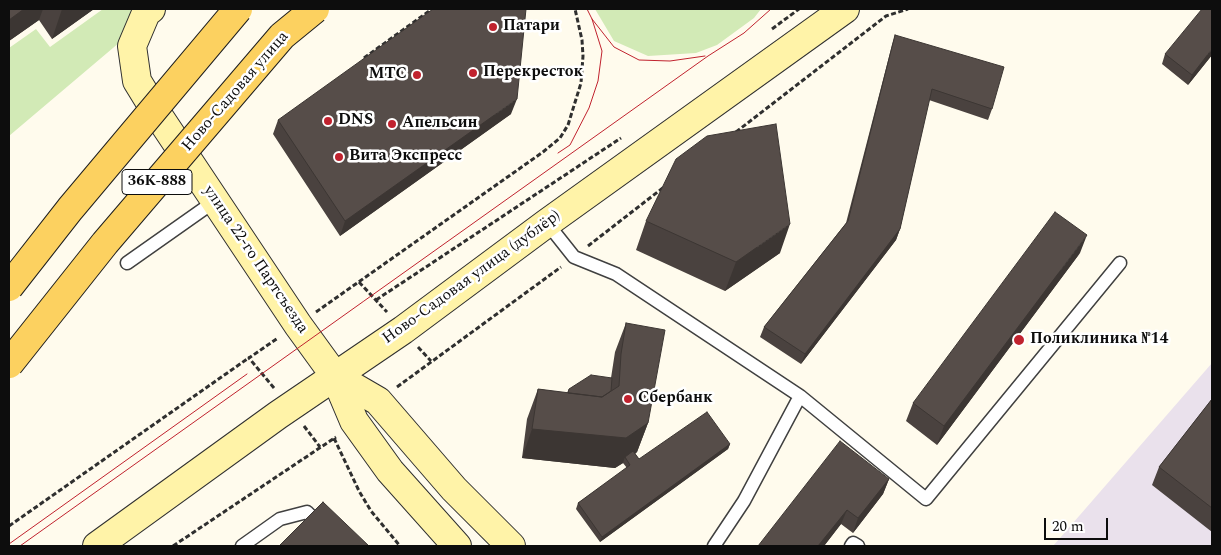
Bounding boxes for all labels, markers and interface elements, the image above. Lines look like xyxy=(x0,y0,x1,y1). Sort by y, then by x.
place label: Патари xyxy=(503,17,560,37)
marker: Патари xyxy=(487,21,499,33)
street label: Ново-Садовая улица xyxy=(179,28,293,156)
place label: Перекресток xyxy=(483,63,583,83)
place label: МТС xyxy=(369,65,407,85)
marker: Перекресток xyxy=(467,67,479,79)
marker: МТС xyxy=(411,69,423,81)
place label: DNS xyxy=(338,111,373,131)
place label: Апельсин xyxy=(402,114,478,134)
marker: DNS xyxy=(322,115,334,127)
marker: Апельсин xyxy=(386,118,398,130)
place label: Вита Экспресс xyxy=(349,147,462,167)
marker: Вита Экспресс xyxy=(333,151,345,163)
road number: 36К-888 xyxy=(122,170,192,194)
street label: улица 22-го Партсъезда xyxy=(198,182,312,338)
street label: Ново-Садовая улица (дублёр) xyxy=(379,207,565,349)
place label: Поликлиника №14 xyxy=(1030,330,1168,350)
marker: Поликлиника №14 xyxy=(1012,333,1026,347)
place label: Сбербанк xyxy=(638,389,713,409)
marker: Сбербанк xyxy=(622,393,634,405)
scale bar xyxy=(1046,508,1110,540)
text: 20 m xyxy=(1052,515,1084,538)

